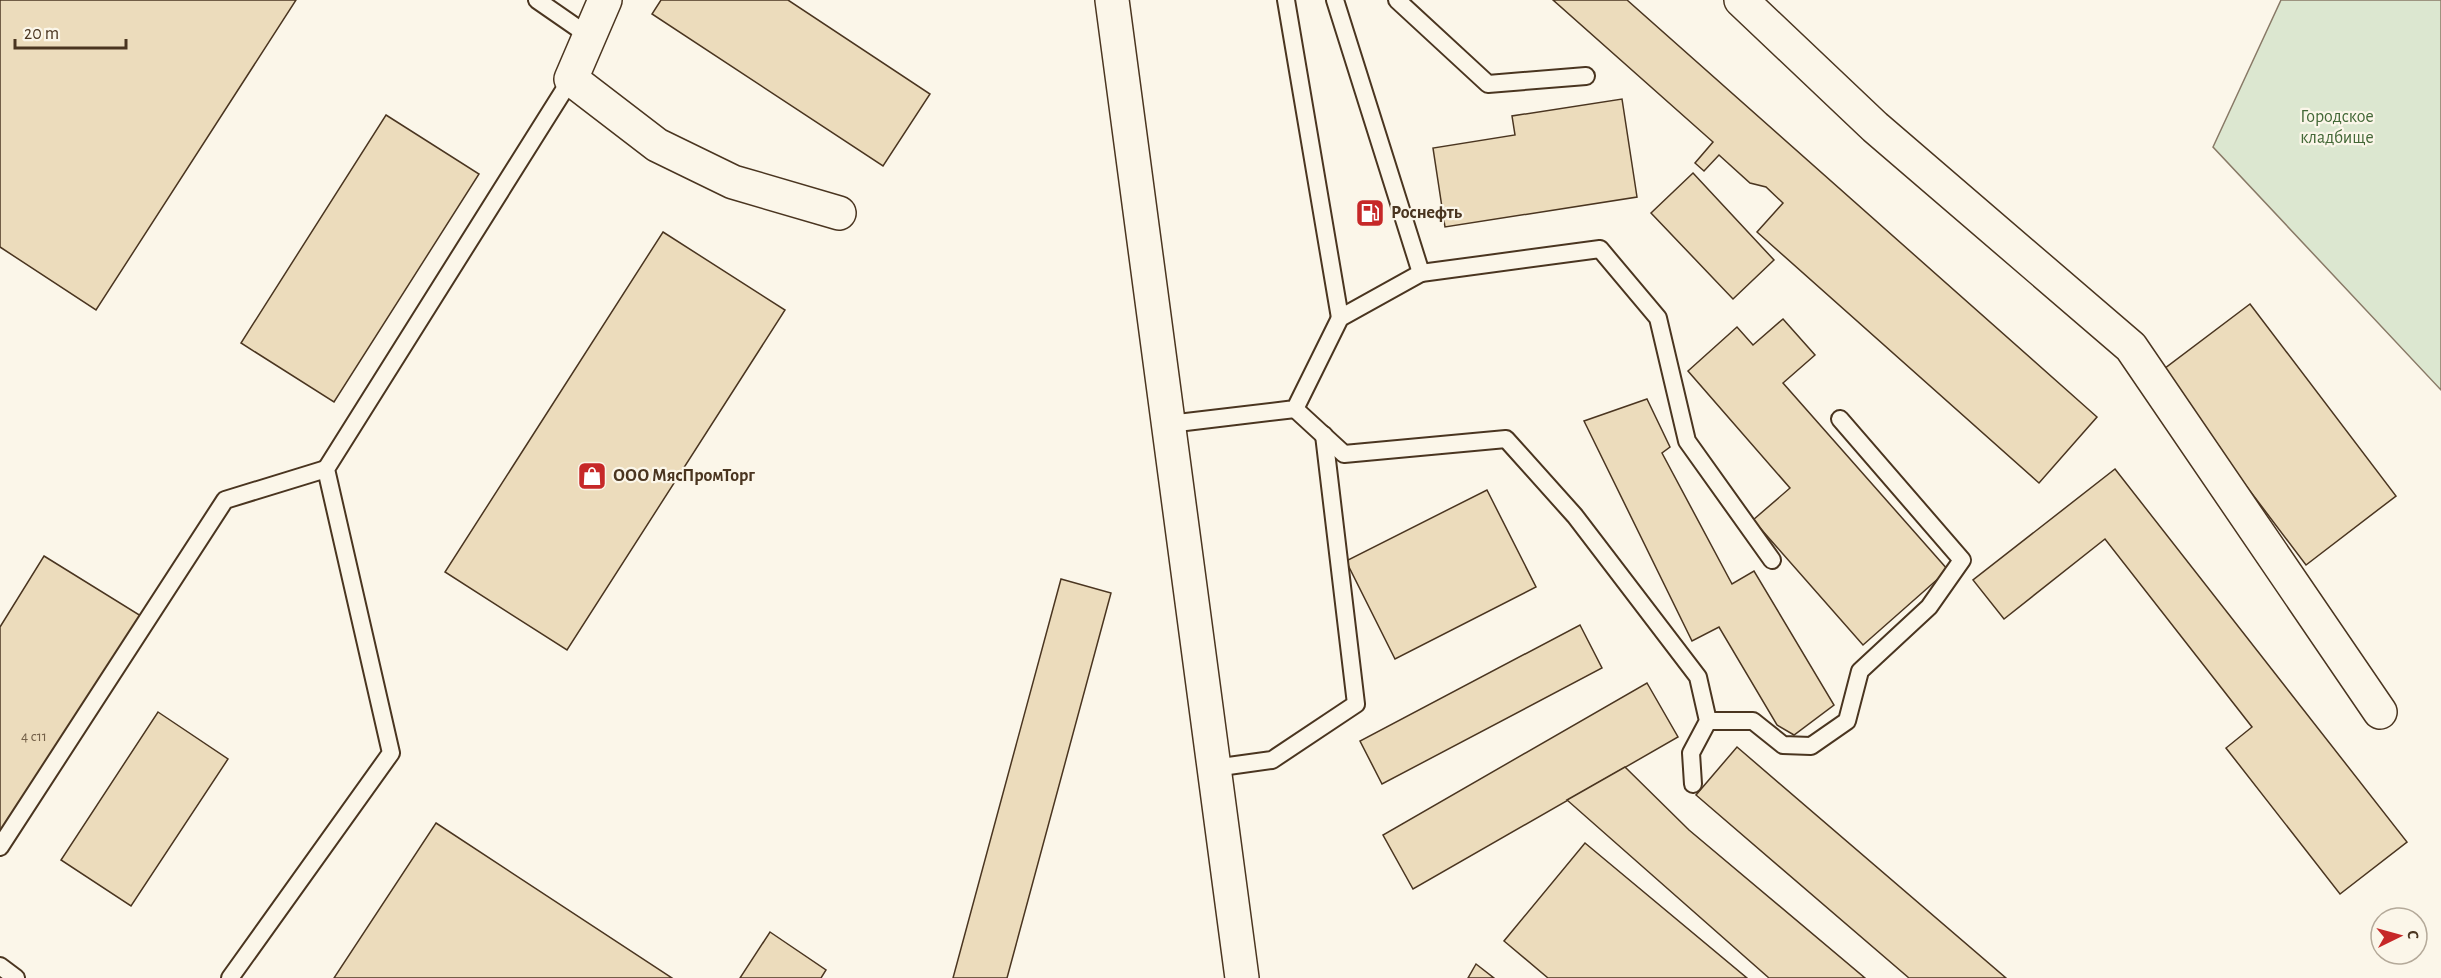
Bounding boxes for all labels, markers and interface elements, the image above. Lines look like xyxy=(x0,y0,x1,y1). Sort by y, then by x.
scale bar xyxy=(15,12,126,50)
text: 20 m xyxy=(24,25,59,43)
park label: Городское кладбище xyxy=(2300,108,2374,147)
fuel station icon: Роснефть xyxy=(1354,197,1386,229)
place label: Роснефть xyxy=(1391,204,1463,222)
shop icon: ООО МясПромТорг xyxy=(576,460,608,492)
place label: ООО МясПромТорг xyxy=(613,467,755,485)
house number: 4 с11 xyxy=(21,729,47,744)
north arrow xyxy=(2369,906,2429,966)
text: С xyxy=(2405,930,2421,940)

